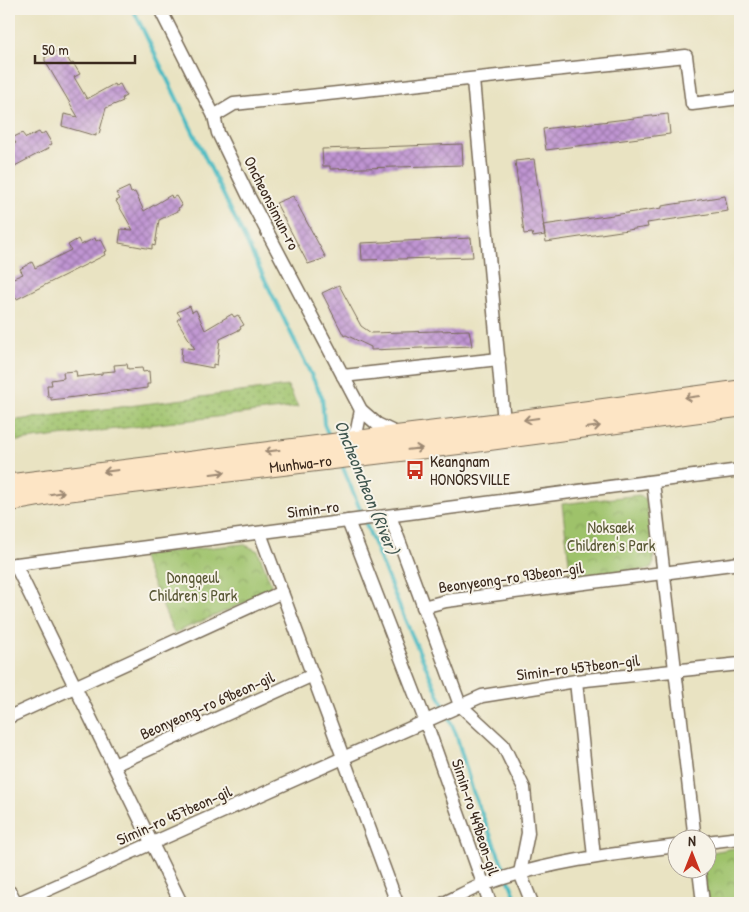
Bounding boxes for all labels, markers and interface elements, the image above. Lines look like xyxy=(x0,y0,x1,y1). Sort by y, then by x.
scale bar xyxy=(35,32,135,64)
text: 50 m xyxy=(42,39,69,60)
street label: Oncheonsimun-ro xyxy=(239,152,305,254)
one-way arrow xyxy=(684,392,700,402)
one-way arrow xyxy=(523,414,539,424)
water label: Oncheoncheon (River) xyxy=(329,416,406,559)
one-way arrow xyxy=(585,422,601,432)
one-way arrow xyxy=(406,444,422,454)
one-way arrow xyxy=(264,446,280,456)
street label: Munhwa-ro xyxy=(268,449,333,478)
place label: Keangnam HONORSVILLE xyxy=(430,450,510,490)
bus stop icon: Keangnam HONORSVILLE xyxy=(404,459,426,481)
one-way arrow xyxy=(103,466,119,476)
one-way arrow xyxy=(210,468,226,478)
one-way arrow xyxy=(48,488,64,498)
street label: Simin-ro xyxy=(286,495,341,523)
park label: Noksaek Children's Park xyxy=(567,516,656,556)
street label: Beonyeong-ro 93beon-gil xyxy=(437,556,586,598)
park label: Donggeul Children's Park xyxy=(149,566,238,606)
street label: Simin-ro 457beon-gil xyxy=(515,648,642,685)
street label: Beonyeong-ro 69beon-gil xyxy=(136,665,278,745)
street label: Simin-ro 449beon-gil xyxy=(447,756,505,879)
street label: Simin-ro 457beon-gil xyxy=(113,779,236,850)
north arrow xyxy=(666,830,716,880)
text: N xyxy=(688,831,696,850)

